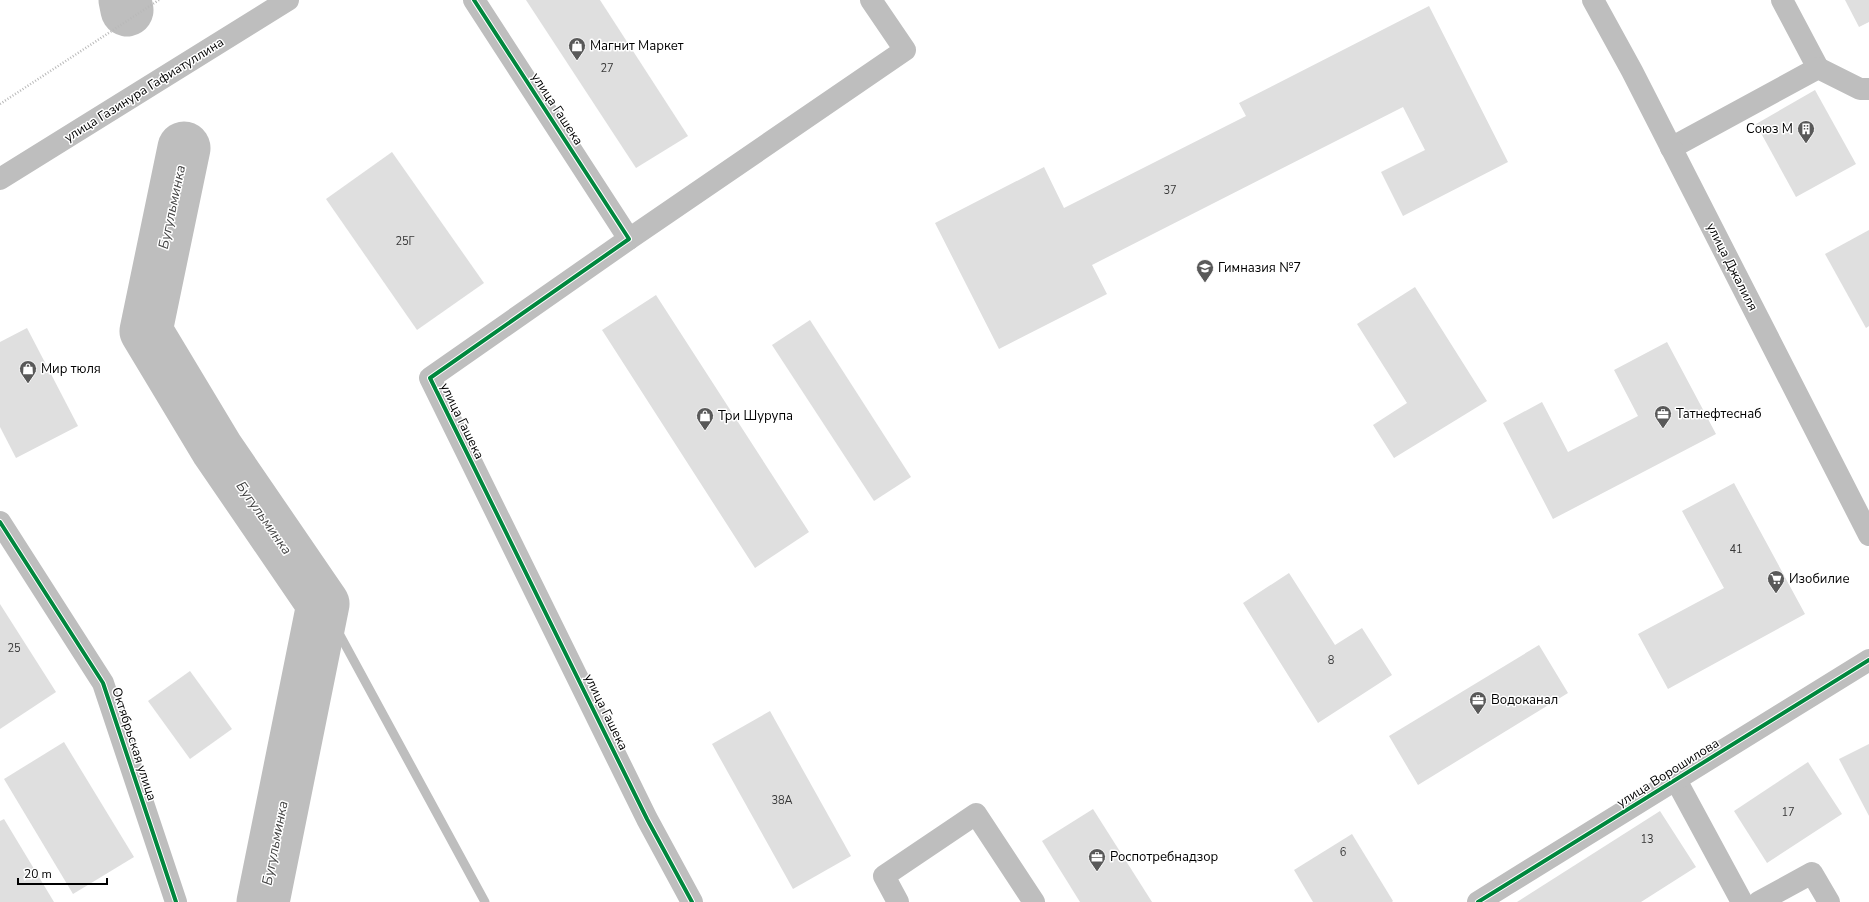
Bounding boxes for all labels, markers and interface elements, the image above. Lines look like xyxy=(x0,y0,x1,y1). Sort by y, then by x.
street label: улица Газинура Гафиатуллина xyxy=(61,33,227,147)
shop icon: Магнит Маркет xyxy=(567,36,587,61)
place label: Магнит Маркет xyxy=(590,37,684,55)
house number: 27 xyxy=(600,61,614,76)
street label: улица Гашека xyxy=(527,69,587,149)
building icon: Союз М xyxy=(1796,119,1816,144)
place label: Союз М xyxy=(1746,120,1793,138)
water label: Бугульминка xyxy=(154,163,190,251)
house number: 37 xyxy=(1163,183,1177,198)
street label: улица Джалиля xyxy=(1702,220,1762,314)
house number: 25Г xyxy=(395,234,415,249)
school or university icon: Гимназия №7 xyxy=(1195,258,1215,283)
place label: Гимназия №7 xyxy=(1218,259,1301,277)
shop icon: Мир тюля xyxy=(18,359,38,384)
place label: Мир тюля xyxy=(41,360,101,378)
street label: улица Гашека xyxy=(436,380,488,462)
office icon: Татнефтеснаб xyxy=(1653,404,1673,429)
place label: Татнефтеснаб xyxy=(1676,405,1762,423)
shop icon: Три Шурупа xyxy=(695,406,715,431)
place label: Три Шурупа xyxy=(718,407,793,425)
water label: Бугульминка xyxy=(232,477,296,559)
house number: 41 xyxy=(1729,542,1743,557)
supermarket icon: Изобилие xyxy=(1766,569,1786,594)
place label: Изобилие xyxy=(1789,570,1850,588)
house number: 25 xyxy=(7,641,21,656)
house number: 8 xyxy=(1328,653,1335,668)
street label: улица Гашека xyxy=(580,671,632,753)
street label: Октябрьская улица xyxy=(107,685,161,803)
office icon: Водоканал xyxy=(1468,690,1488,715)
place label: Водоканал xyxy=(1491,691,1558,709)
street label: улица Ворошилова xyxy=(1613,734,1723,812)
house number: 38А xyxy=(771,793,793,808)
water label: Бугульминка xyxy=(258,799,292,887)
house number: 17 xyxy=(1781,805,1795,820)
house number: 13 xyxy=(1640,832,1654,847)
house number: 6 xyxy=(1340,845,1347,860)
office icon: Роспотребнадзор xyxy=(1087,847,1107,872)
place label: Роспотребнадзор xyxy=(1110,848,1219,866)
scale bar xyxy=(18,860,107,886)
text: 20 m xyxy=(24,866,52,882)

